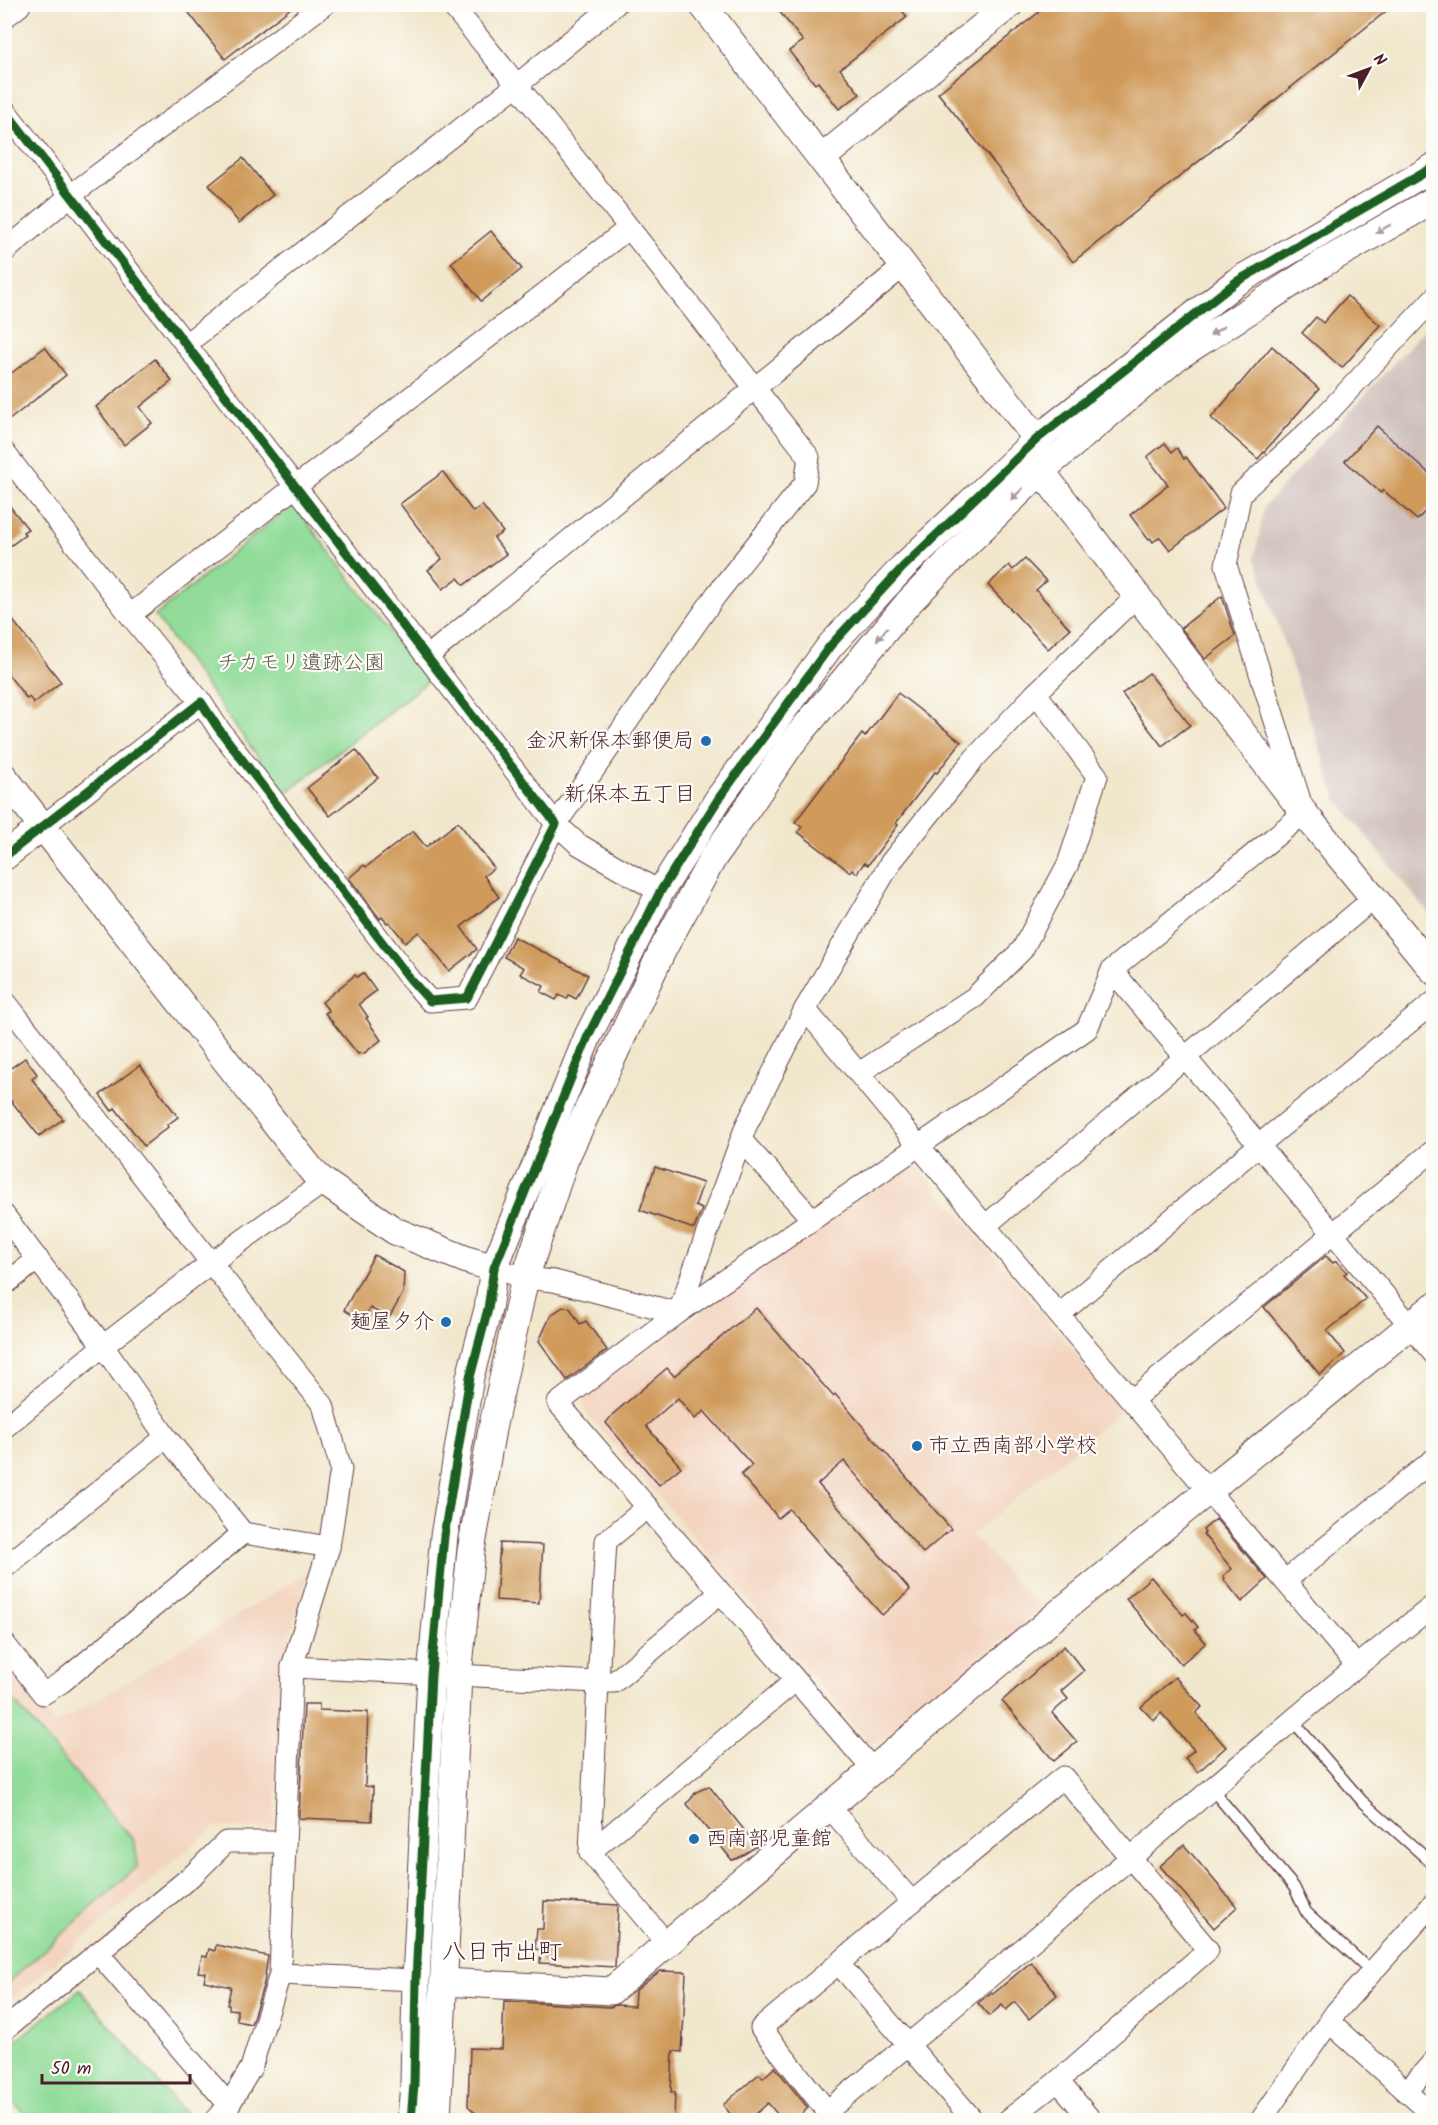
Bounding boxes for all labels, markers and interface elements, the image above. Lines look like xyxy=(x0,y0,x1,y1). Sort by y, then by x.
north arrow xyxy=(1339,39,1399,99)
text: N xyxy=(1366,48,1392,72)
one-way arrow xyxy=(1374,224,1391,234)
one-way arrow xyxy=(1208,325,1225,336)
one-way arrow xyxy=(1010,487,1025,501)
one-way arrow xyxy=(876,626,889,641)
park label: チカモリ遺跡公園 xyxy=(217,647,385,680)
place label: 金沢新保本郵便局 xyxy=(526,725,694,758)
marker: 金沢新保本郵便局 xyxy=(699,734,713,748)
district label: 新保本五丁目 xyxy=(564,778,696,813)
place label: 麺屋夕介 xyxy=(350,1306,434,1339)
marker: 麺屋夕介 xyxy=(439,1315,453,1329)
place label: 市立西南部小学校 xyxy=(929,1430,1097,1463)
marker: 市立西南部小学校 xyxy=(910,1439,924,1453)
place label: 西南部児童館 xyxy=(706,1823,832,1856)
marker: 西南部児童館 xyxy=(687,1832,701,1846)
district label: 八日市出町 xyxy=(442,1933,562,1972)
scale bar xyxy=(42,2047,190,2085)
text: 50 m xyxy=(51,2055,91,2084)

